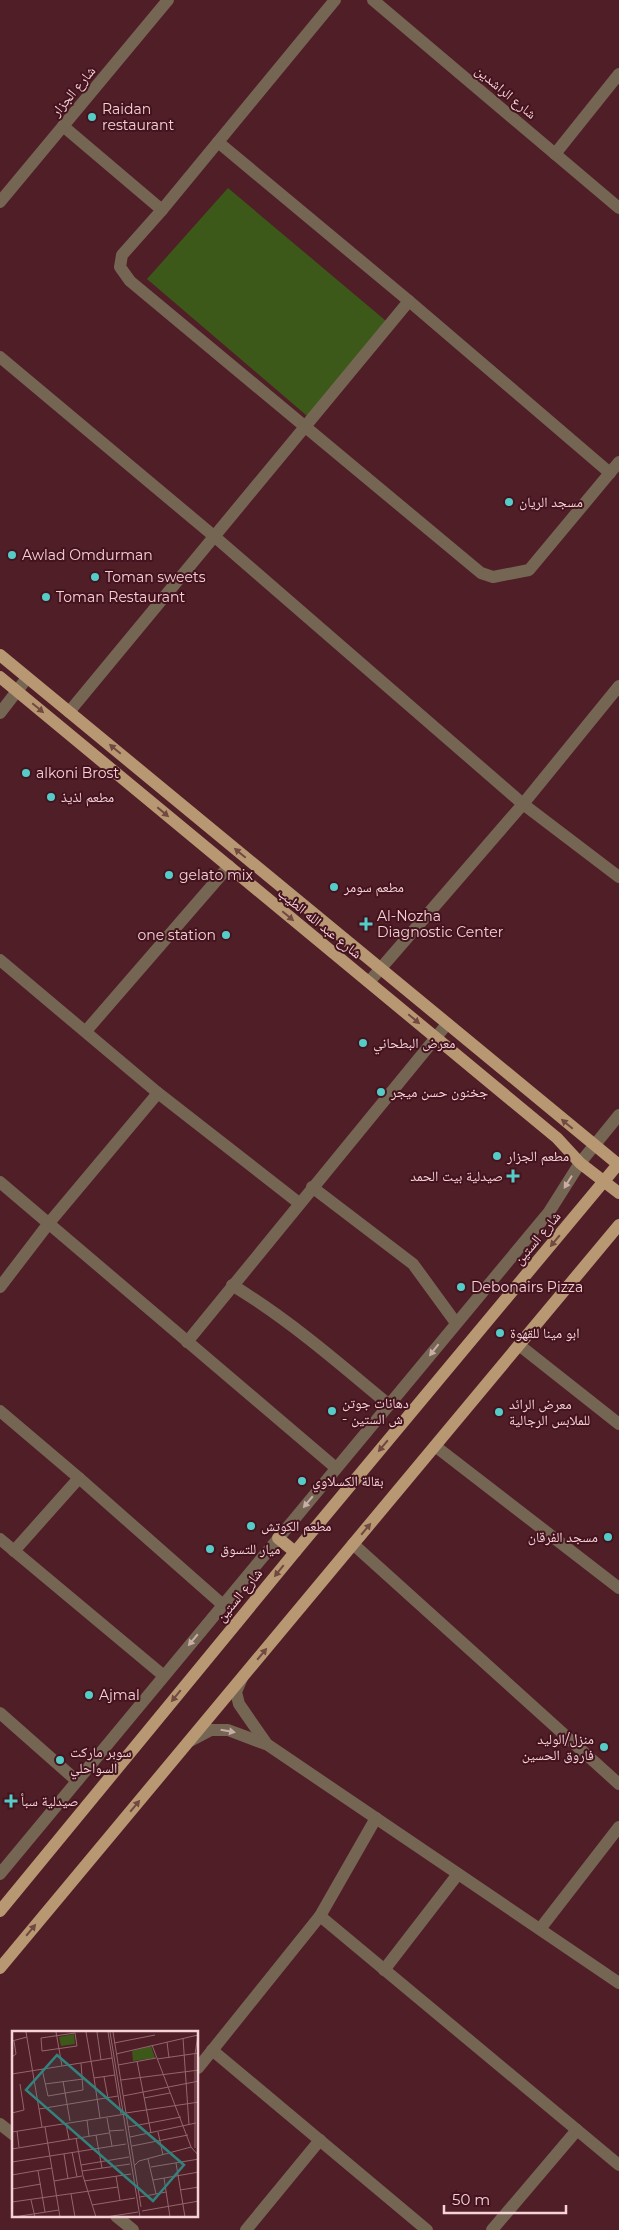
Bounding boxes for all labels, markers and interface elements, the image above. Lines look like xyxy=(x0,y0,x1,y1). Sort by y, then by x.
street label: شارع الراشدين xyxy=(471,61,540,124)
street label: شارع الجزار xyxy=(46,62,100,121)
place label: Raidan restaurant xyxy=(102,100,175,134)
marker: Raidan restaurant xyxy=(86,111,98,123)
place label: مسجد الريان xyxy=(519,493,583,511)
marker: مسجد الريان xyxy=(503,496,515,508)
place label: Awlad Omdurman xyxy=(22,546,153,564)
marker: Awlad Omdurman xyxy=(6,549,18,561)
place label: Toman sweets xyxy=(105,568,206,586)
marker: Toman sweets xyxy=(89,571,101,583)
place label: Toman Restaurant xyxy=(56,588,186,606)
marker: Toman Restaurant xyxy=(40,591,52,603)
one-way arrow xyxy=(31,703,44,714)
one-way arrow xyxy=(108,744,121,755)
place label: alkoni Brost xyxy=(36,764,119,782)
marker: alkoni Brost xyxy=(20,767,32,779)
place label: مطعم لذيذ xyxy=(61,788,114,807)
marker: مطعم لذيذ xyxy=(45,791,57,803)
one-way arrow xyxy=(157,806,169,817)
one-way arrow xyxy=(234,847,247,858)
place label: gelato mix xyxy=(179,866,254,884)
marker: gelato mix xyxy=(163,869,175,881)
place label: مطعم سومر xyxy=(343,878,404,897)
marker: مطعم سومر xyxy=(328,881,340,893)
street label: شارع عبد الله الطيب xyxy=(274,884,366,963)
place label: Al-Nozha Diagnostic Center xyxy=(377,907,504,941)
one-way arrow xyxy=(281,910,294,921)
marker: Al-Nozha Diagnostic Center xyxy=(359,917,373,931)
place label: one station xyxy=(137,926,216,944)
marker: one station xyxy=(220,929,232,941)
one-way arrow xyxy=(407,1013,420,1024)
place label: معرض البطحاني xyxy=(373,1034,455,1055)
marker: معرض البطحاني xyxy=(357,1037,369,1049)
place label: جخنون حسن ميجر xyxy=(390,1083,488,1101)
marker: جخنون حسن ميجر xyxy=(375,1086,387,1098)
one-way arrow xyxy=(561,1118,574,1129)
place label: مطعم الجزار xyxy=(506,1147,569,1166)
marker: مطعم الجزار xyxy=(491,1150,503,1162)
place label: صيدلية بيت الحمد xyxy=(410,1167,503,1185)
marker: صيدلية بيت الحمد xyxy=(507,1170,519,1182)
one-way arrow xyxy=(564,1175,573,1188)
street label: شارع الستين xyxy=(509,1208,565,1269)
one-way arrow xyxy=(549,1234,560,1247)
place label: Debonairs Pizza xyxy=(471,1278,583,1296)
marker: Debonairs Pizza xyxy=(455,1281,467,1293)
place label: ابو مينا للقهوة xyxy=(510,1324,580,1342)
marker: ابو مينا للقهوة xyxy=(494,1327,506,1339)
one-way arrow xyxy=(429,1343,440,1356)
place label: دهانات جوتن - ش الستين xyxy=(342,1394,409,1428)
place label: معرض الرائد للملابس الرجالية xyxy=(509,1395,590,1429)
marker: دهانات جوتن - ش الستين xyxy=(326,1405,338,1417)
marker: معرض الرائد للملابس الرجالية xyxy=(493,1406,505,1418)
one-way arrow xyxy=(378,1440,389,1452)
place label: بقالة الكسلاوي xyxy=(312,1472,384,1493)
marker: بقالة الكسلاوي xyxy=(296,1475,308,1487)
one-way arrow xyxy=(303,1495,314,1508)
place label: مطعم الكوتش xyxy=(261,1517,331,1536)
marker: مطعم الكوتش xyxy=(245,1520,257,1532)
one-way arrow xyxy=(360,1523,371,1536)
place label: مسجد الفرقان xyxy=(528,1528,598,1546)
marker: مسجد الفرقان xyxy=(602,1531,614,1543)
place label: ميار للتسوق xyxy=(220,1540,280,1558)
marker: ميار للتسوق xyxy=(204,1543,216,1555)
street label: شارع الستين xyxy=(212,1564,267,1626)
one-way arrow xyxy=(273,1564,284,1577)
one-way arrow xyxy=(188,1634,199,1647)
one-way arrow xyxy=(256,1648,267,1661)
place label: Ajmal xyxy=(99,1686,140,1704)
marker: Ajmal xyxy=(83,1689,95,1701)
one-way arrow xyxy=(170,1690,181,1703)
one-way arrow xyxy=(221,1728,237,1736)
place label: منزل/الوليد فاروق الحسين xyxy=(522,1730,594,1764)
marker: منزل/الوليد فاروق الحسين xyxy=(598,1741,610,1753)
place label: سوبر ماركت السواحلي xyxy=(70,1743,132,1780)
marker: سوبر ماركت السواحلي xyxy=(54,1754,66,1766)
place label: صيدلية سبأ xyxy=(21,1792,79,1810)
marker: صيدلية سبأ xyxy=(5,1795,17,1807)
one-way arrow xyxy=(130,1799,141,1812)
one-way arrow xyxy=(26,1924,37,1937)
inset map xyxy=(12,2031,199,2218)
scale bar xyxy=(444,2182,566,2214)
text: 50 m xyxy=(452,2190,490,2209)

